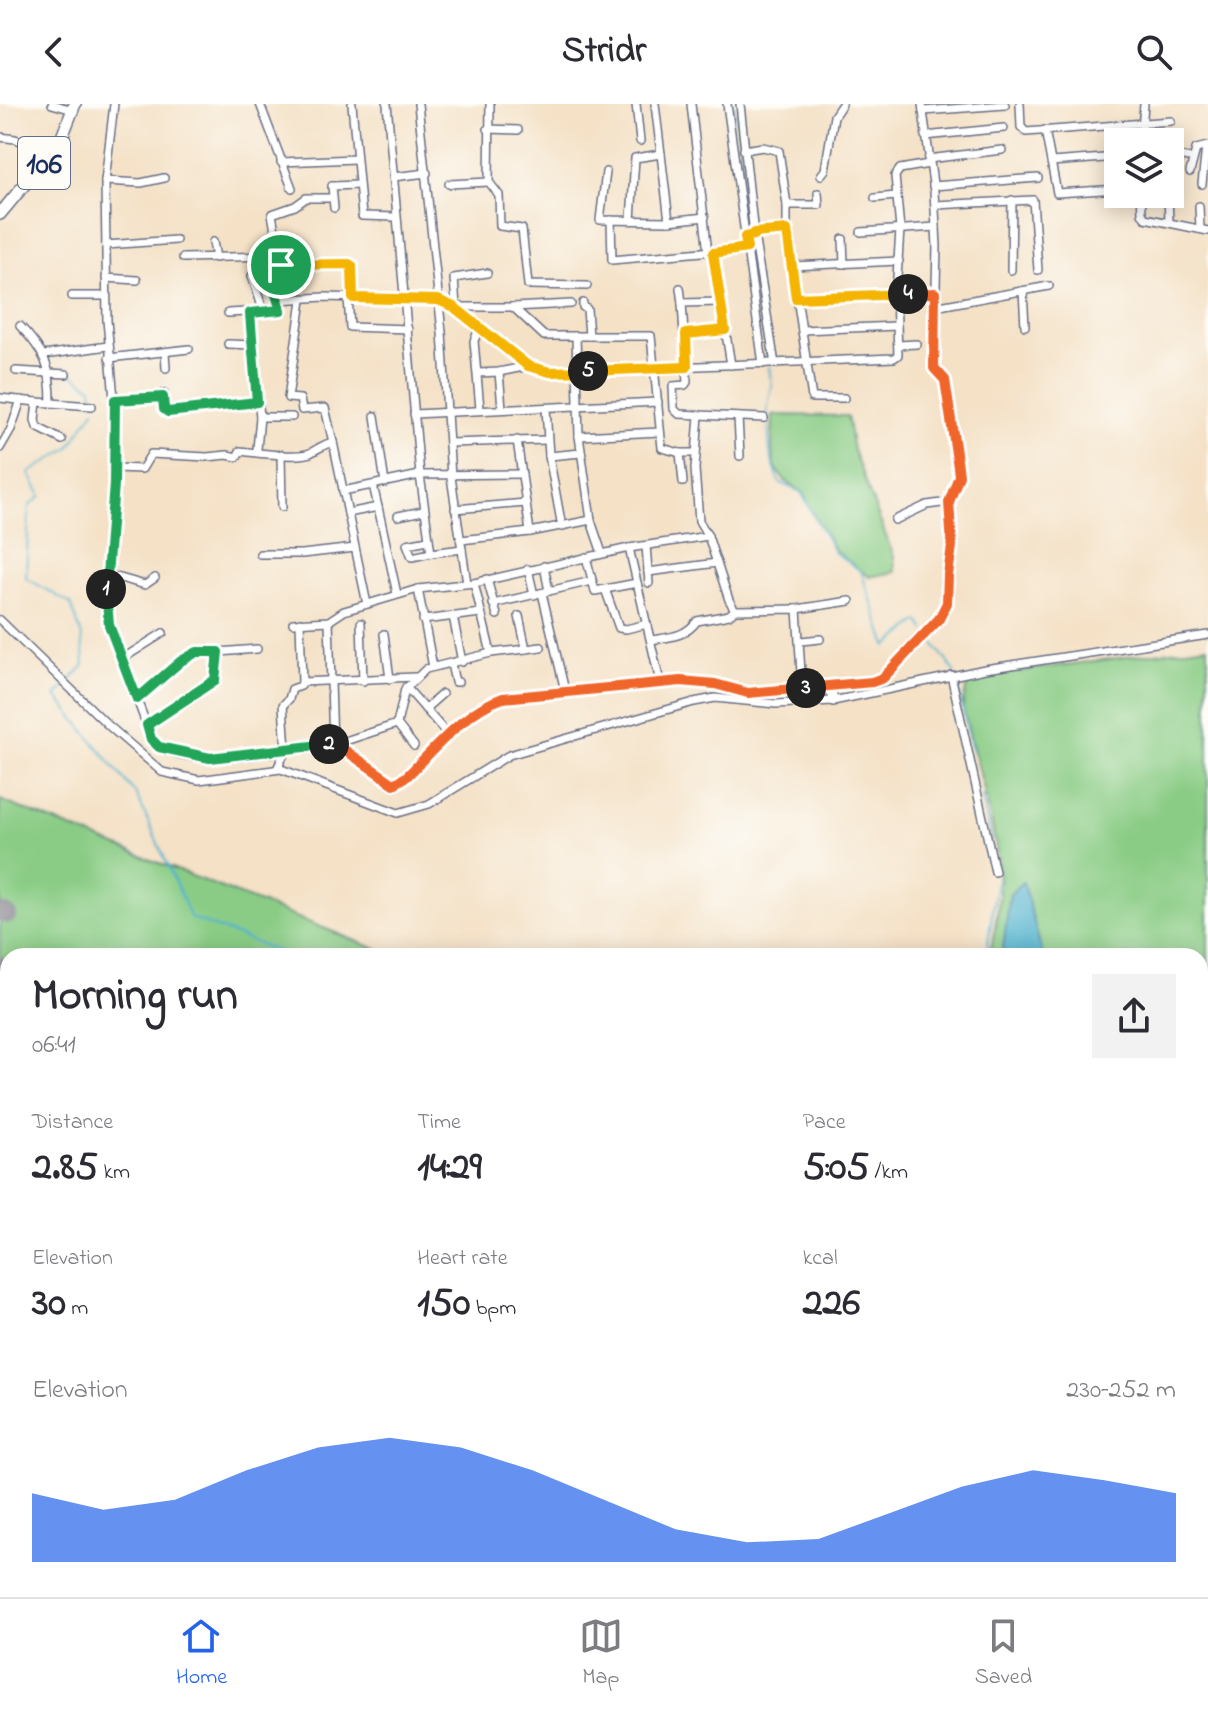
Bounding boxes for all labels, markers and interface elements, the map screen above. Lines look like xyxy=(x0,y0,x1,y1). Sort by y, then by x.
text: Stridr xyxy=(562,26,646,79)
icon: back xyxy=(32,30,76,74)
icon: search xyxy=(1132,30,1176,74)
map controls xyxy=(1104,128,1184,208)
button: layers xyxy=(1104,128,1184,208)
road number: 106 xyxy=(18,137,70,189)
pin xyxy=(247,231,315,299)
icon: arrive xyxy=(259,243,303,287)
pin: 4 xyxy=(888,274,928,314)
text: 4 xyxy=(903,278,913,310)
pin: 5 xyxy=(568,351,608,391)
text: 5 xyxy=(582,355,594,387)
pin: 1 xyxy=(86,569,126,609)
text: 1 xyxy=(103,573,110,605)
pin: 3 xyxy=(786,668,826,708)
text: 3 xyxy=(801,672,811,704)
pin: 2 xyxy=(309,724,349,764)
text: 2 xyxy=(324,728,334,760)
text: Morning run xyxy=(32,965,238,1029)
button: share xyxy=(1092,974,1176,1058)
text: 06:41 xyxy=(32,1027,76,1065)
text: Distance xyxy=(32,1107,113,1139)
text: Time xyxy=(417,1107,461,1139)
text: Pace xyxy=(803,1107,846,1139)
text: 2.85 xyxy=(32,1139,98,1198)
text: 14:29 xyxy=(417,1139,482,1198)
text: 5:05 xyxy=(803,1139,869,1198)
text: km xyxy=(98,1157,130,1189)
text: /km xyxy=(869,1157,908,1189)
text: Elevation xyxy=(32,1243,113,1275)
text: Heart rate xyxy=(417,1243,508,1275)
text: kcal xyxy=(803,1243,838,1275)
text: 30 xyxy=(32,1275,66,1334)
text: 150 xyxy=(417,1275,470,1334)
text: 226 xyxy=(803,1275,860,1334)
text: m xyxy=(66,1293,88,1325)
text: bpm xyxy=(470,1293,516,1325)
text: Elevation xyxy=(32,1372,128,1410)
text: 230–252 m xyxy=(1066,1372,1176,1410)
tab: Home xyxy=(176,1614,227,1694)
tab: Map xyxy=(579,1614,623,1694)
tab: Saved xyxy=(975,1614,1032,1694)

